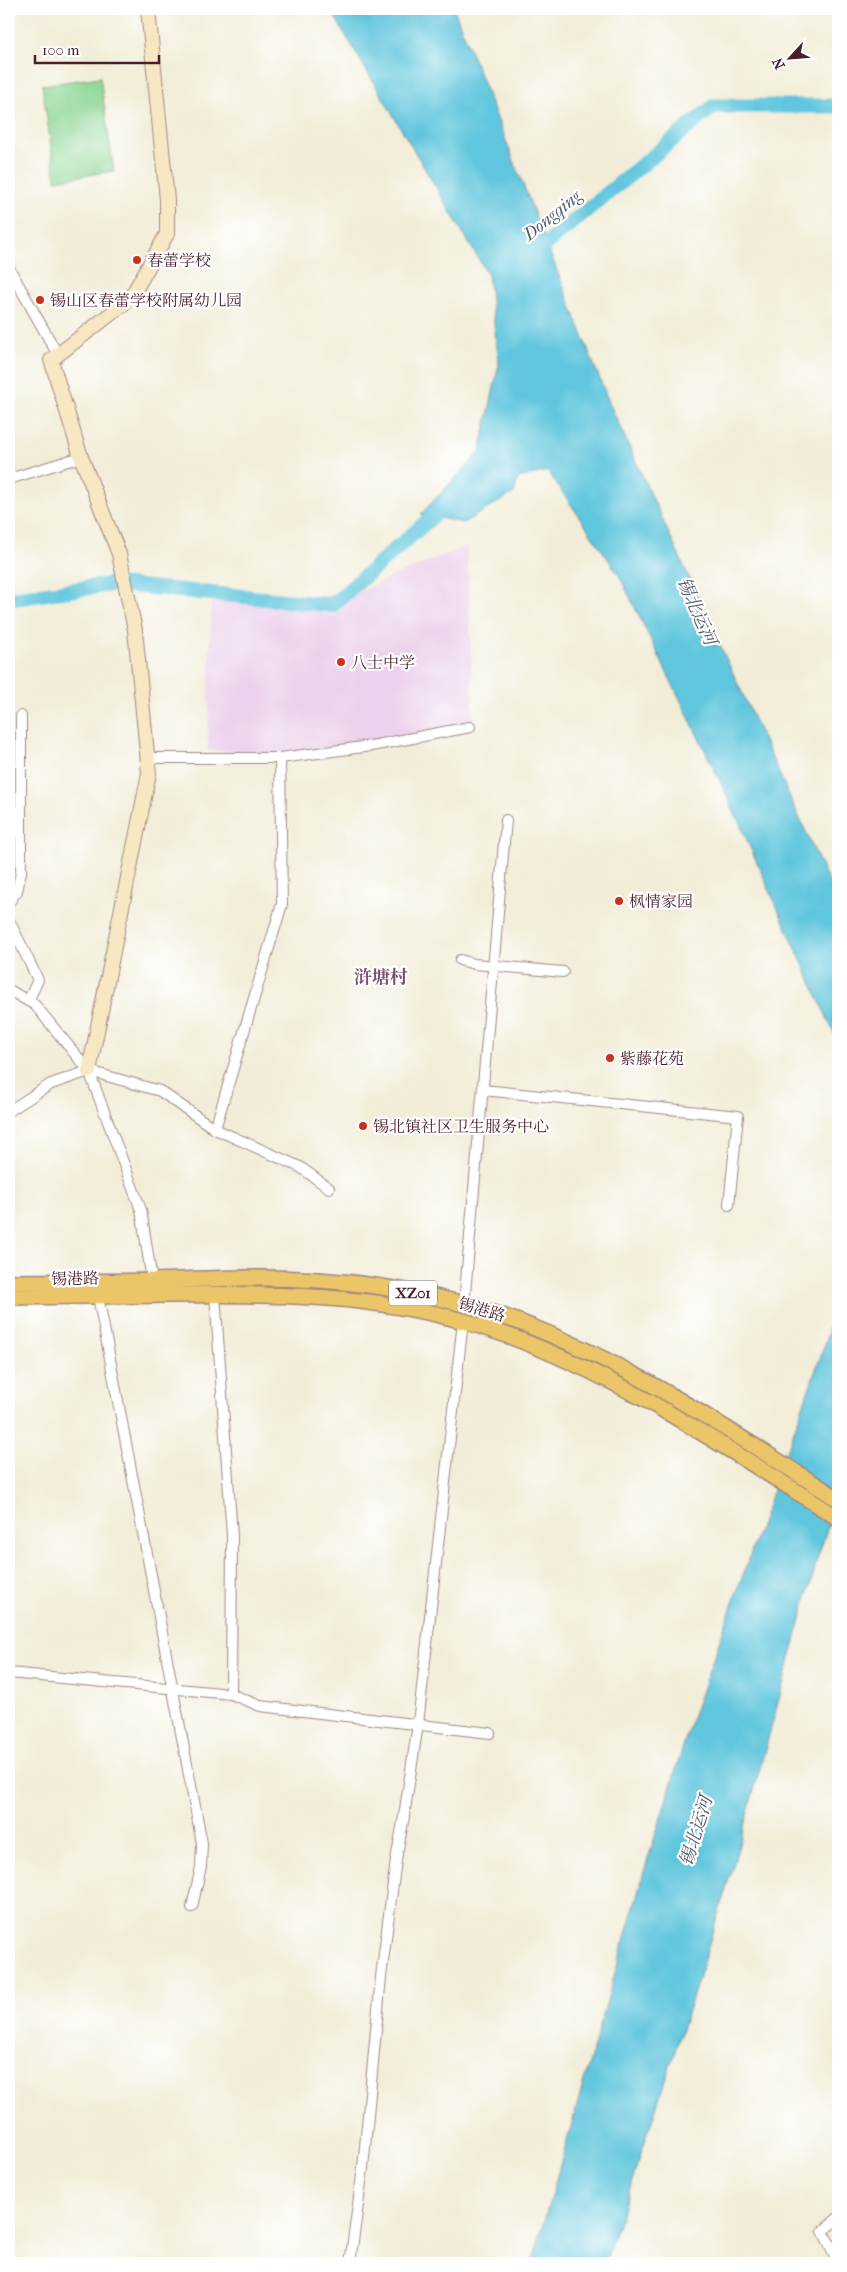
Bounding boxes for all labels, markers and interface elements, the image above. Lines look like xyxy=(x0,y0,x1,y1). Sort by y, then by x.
scale bar xyxy=(35,32,159,64)
north arrow xyxy=(764,32,814,82)
text: 100 m xyxy=(42,41,80,59)
text: N xyxy=(769,55,789,72)
water label: Dongqing xyxy=(518,185,586,246)
place label: 春蕾学校 xyxy=(147,251,211,270)
marker: 春蕾学校 xyxy=(131,254,143,266)
place label: 锡山区春蕾学校附属幼儿园 xyxy=(50,291,242,310)
marker: 锡山区春蕾学校附属幼儿园 xyxy=(34,294,46,306)
water label: 锡北运河 xyxy=(672,574,722,651)
place label: 八士中学 xyxy=(351,653,415,672)
marker: 八士中学 xyxy=(335,656,347,668)
place label: 枫情家园 xyxy=(629,892,693,911)
marker: 枫情家园 xyxy=(613,895,625,907)
district label: 浒塘村 xyxy=(354,967,408,988)
place label: 紫藤花苑 xyxy=(620,1049,684,1068)
marker: 紫藤花苑 xyxy=(604,1052,616,1064)
place label: 锡北镇社区卫生服务中心 xyxy=(373,1117,549,1136)
marker: 锡北镇社区卫生服务中心 xyxy=(357,1120,369,1132)
street label: 锡港路 xyxy=(51,1269,99,1288)
road number: XZ01 xyxy=(389,1280,437,1306)
street label: 锡港路 xyxy=(456,1293,508,1326)
water label: 锡北运河 xyxy=(676,1791,718,1869)

